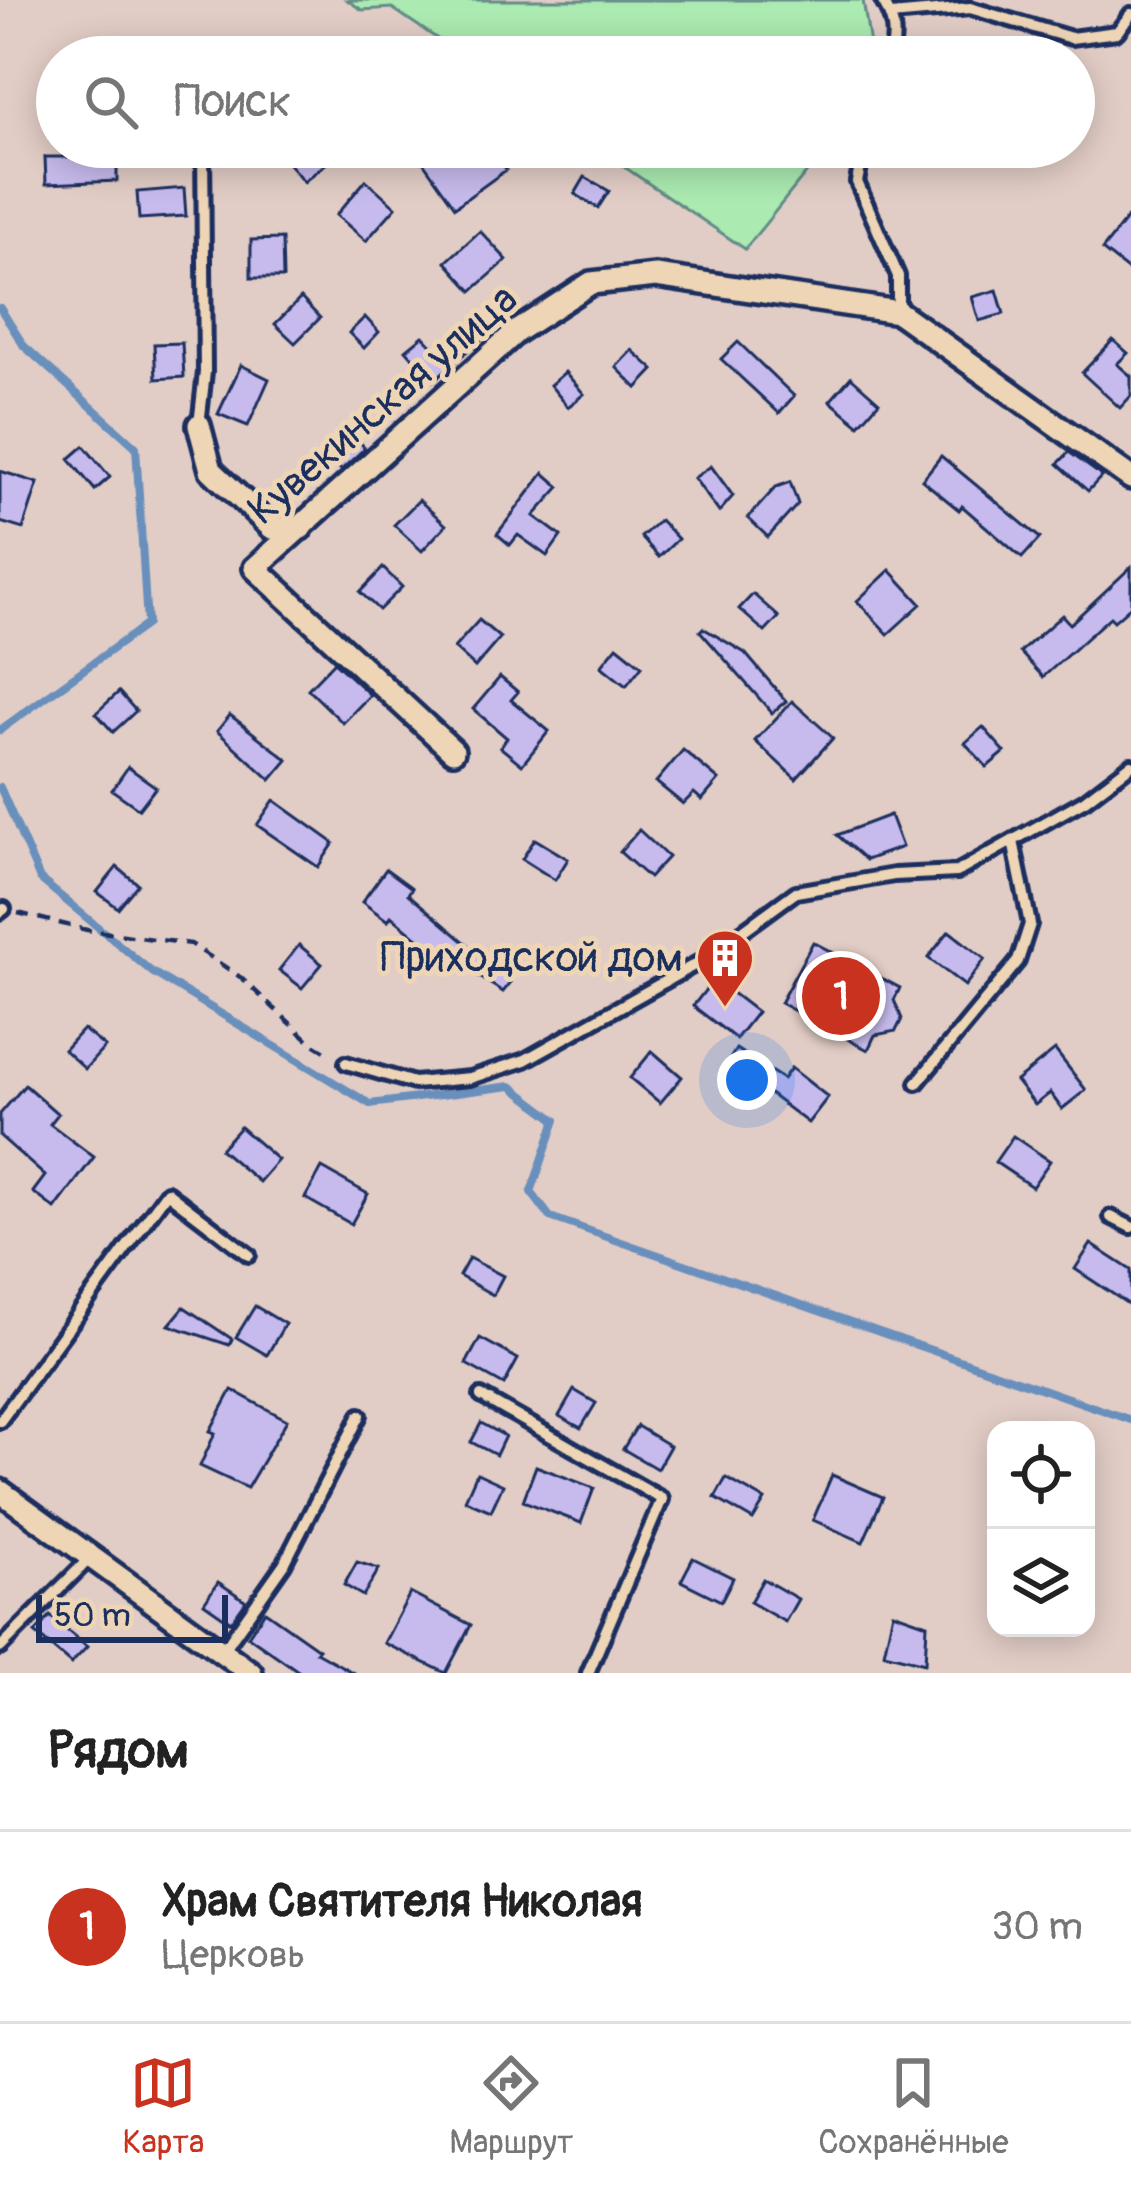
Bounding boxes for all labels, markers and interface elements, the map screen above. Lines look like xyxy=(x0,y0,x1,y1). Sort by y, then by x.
search box xyxy=(36,36,1095,168)
icon: search xyxy=(78,69,144,135)
text: Поиск xyxy=(174,74,291,130)
street label: Кувекинская улица xyxy=(237,274,529,536)
building icon: Приходской дом xyxy=(694,927,756,1009)
place label: Приходской дом xyxy=(380,932,683,984)
pin: 1 xyxy=(802,951,880,1041)
your location xyxy=(717,1050,777,1110)
map controls xyxy=(987,1421,1095,1637)
button: locate xyxy=(987,1421,1095,1529)
button: layers xyxy=(987,1529,1095,1637)
scale bar xyxy=(36,1589,228,1642)
text: 50 m xyxy=(54,1595,131,1636)
text: Рядом xyxy=(48,1719,189,1783)
text: Храм Святителя Николая xyxy=(162,1874,642,1930)
text: 1 xyxy=(79,1902,95,1951)
text: 30 m xyxy=(992,1902,1083,1951)
text: Церковь xyxy=(162,1930,306,1979)
tab: Карта xyxy=(122,2050,204,2163)
tab: Маршрут xyxy=(449,2050,573,2163)
tab: Сохранённые xyxy=(818,2050,1009,2163)

